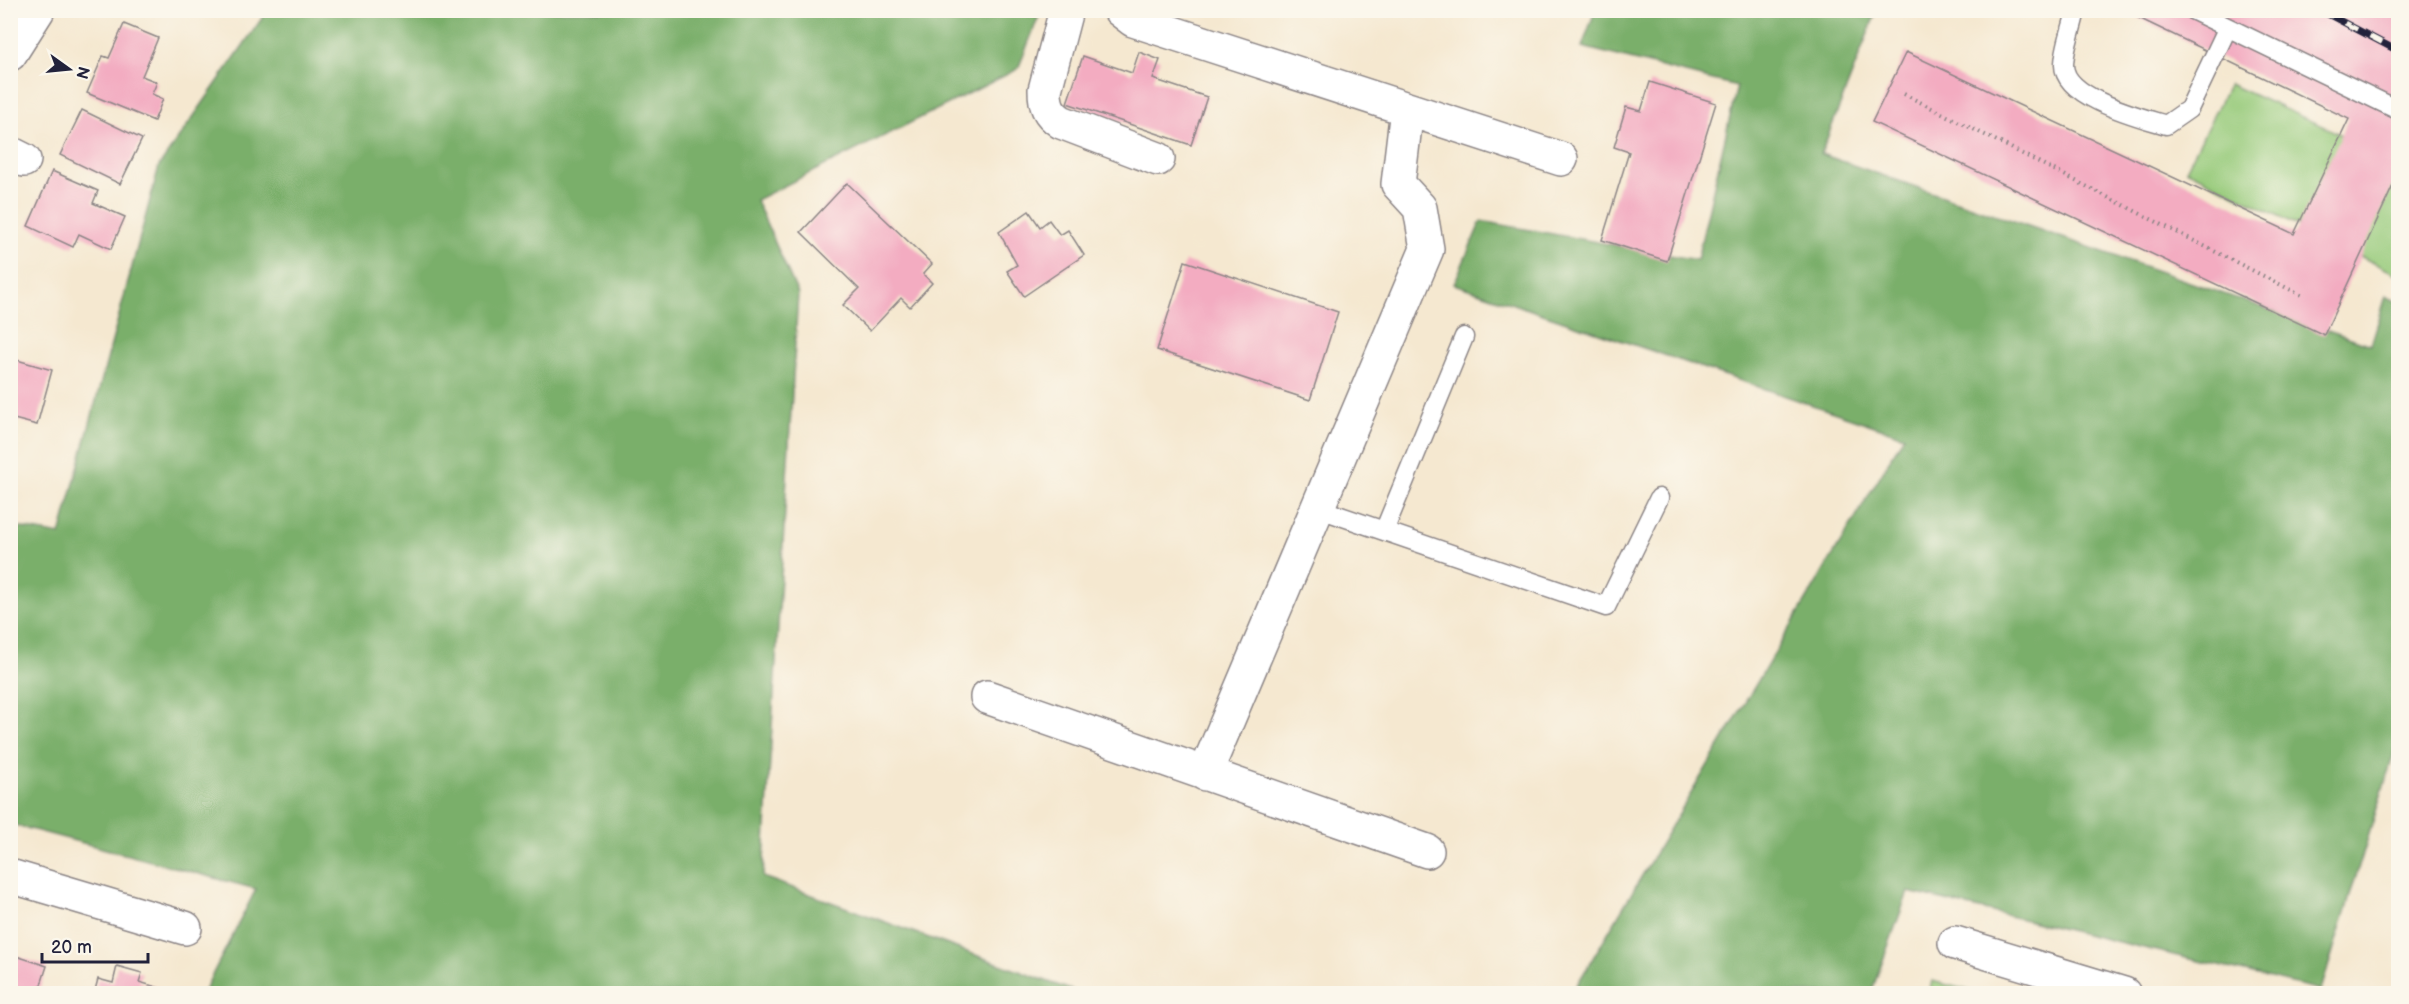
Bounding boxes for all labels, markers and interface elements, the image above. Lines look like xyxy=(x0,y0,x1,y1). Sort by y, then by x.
north arrow xyxy=(39,39,99,99)
text: N xyxy=(71,64,93,81)
scale bar xyxy=(42,926,148,964)
text: 20 m xyxy=(51,937,92,958)

